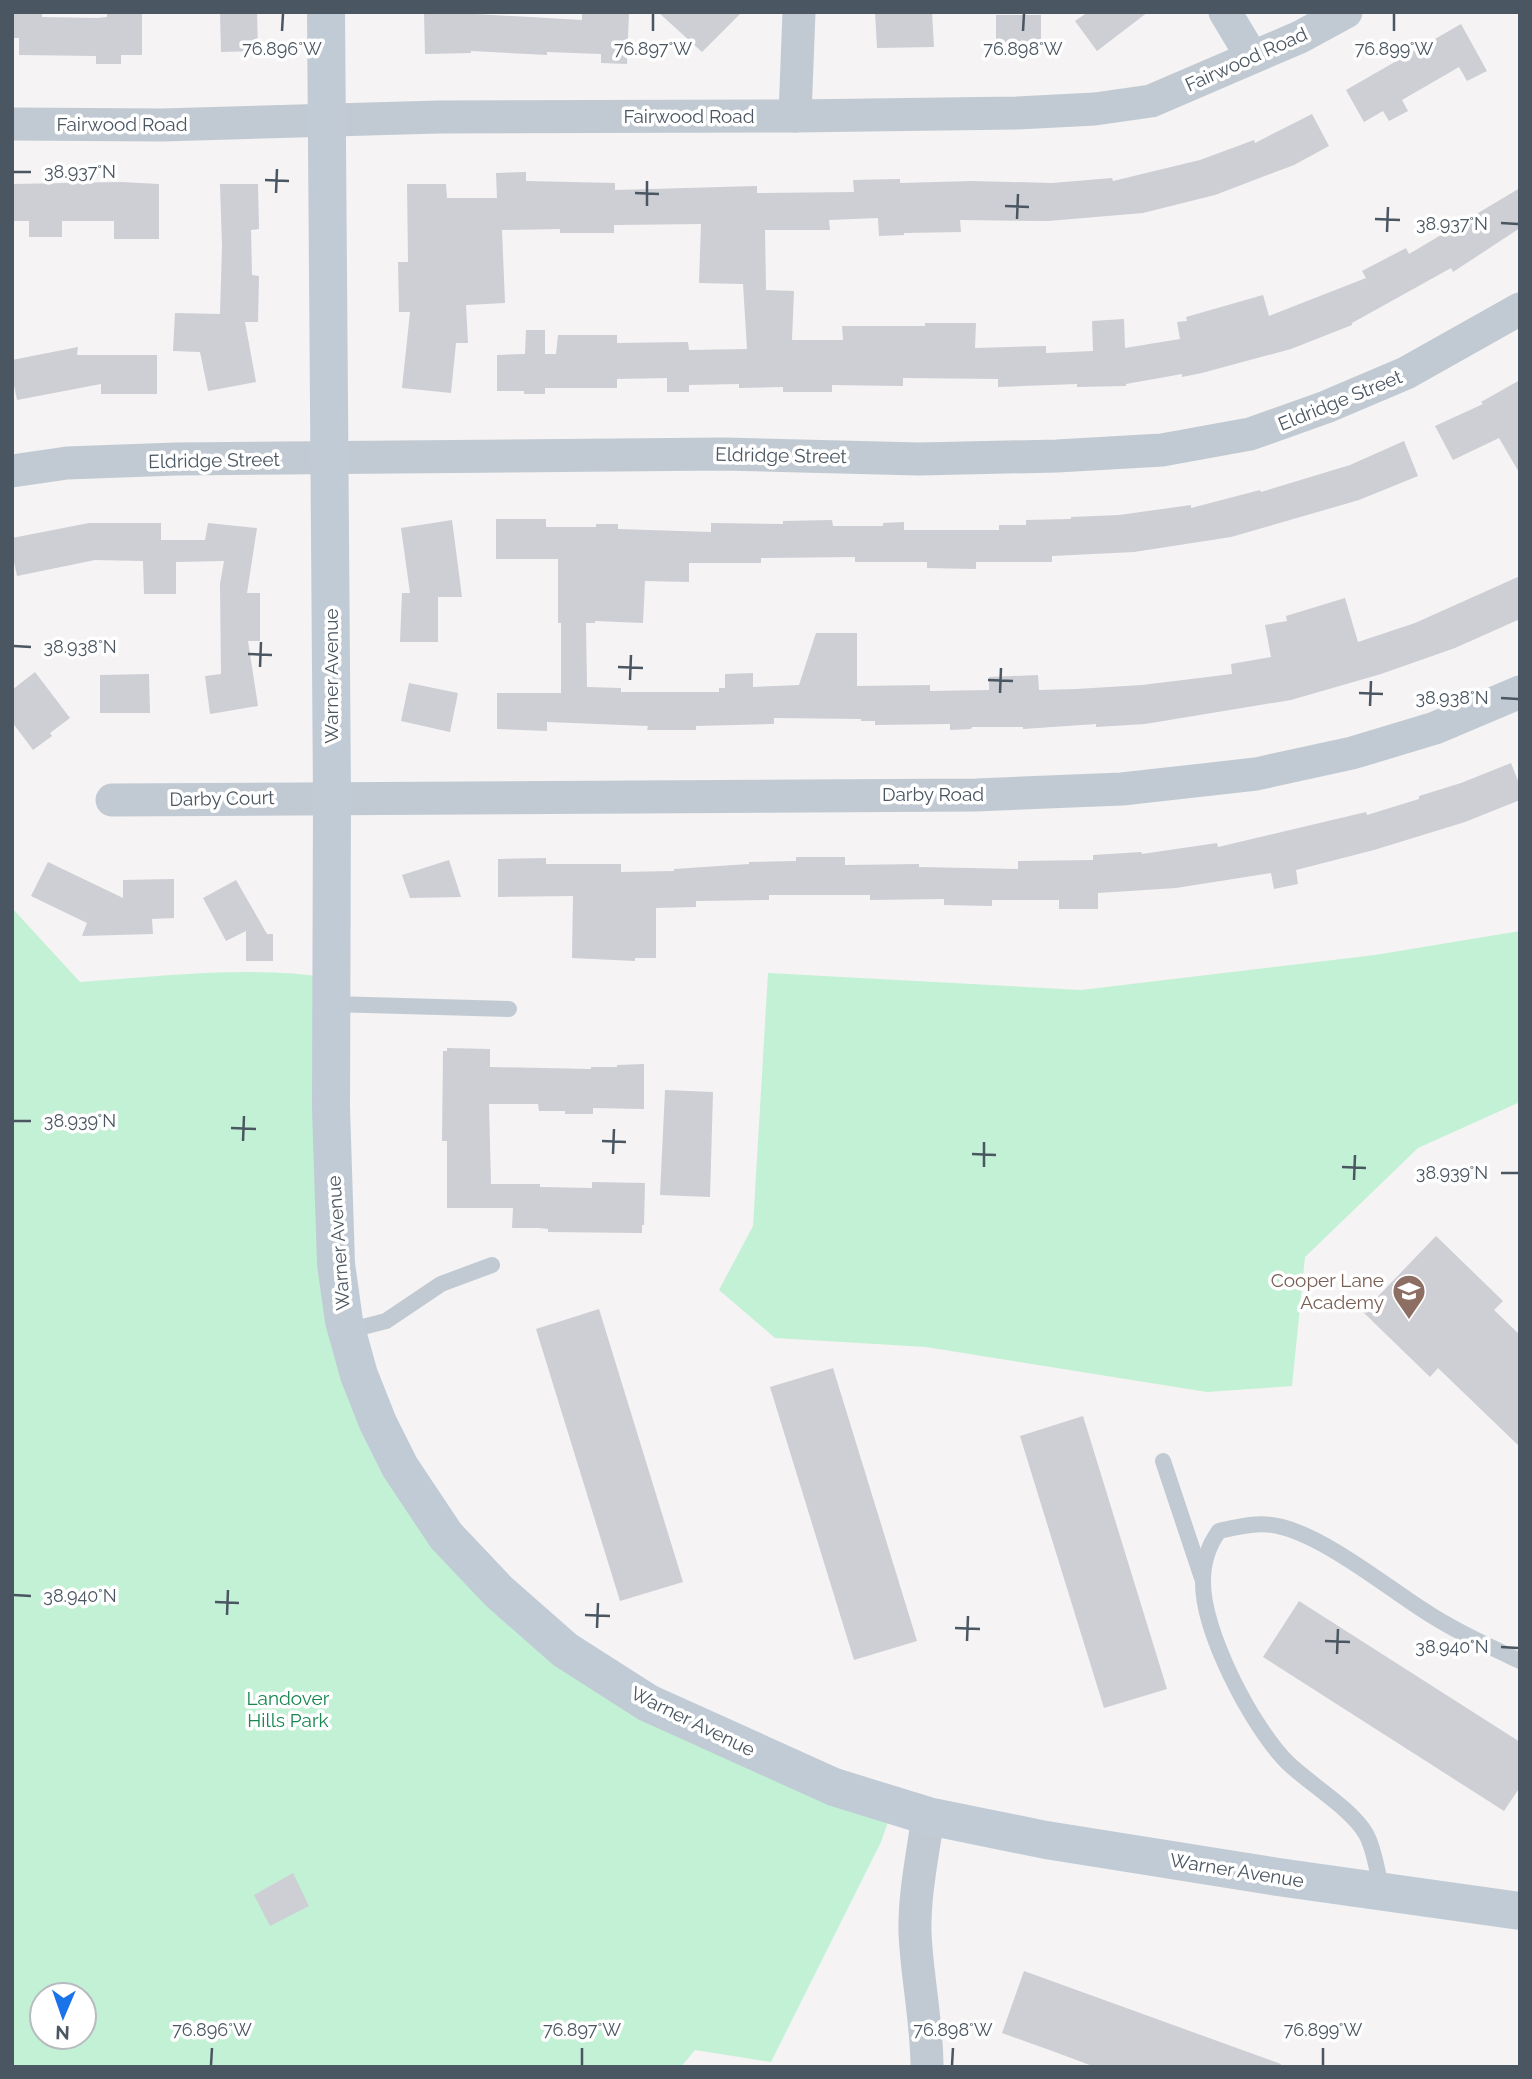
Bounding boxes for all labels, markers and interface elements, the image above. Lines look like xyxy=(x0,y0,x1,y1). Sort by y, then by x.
street label: Fairwood Road xyxy=(1182,22,1310,96)
text: 76.896°W xyxy=(242,38,322,59)
text: 76.897°W xyxy=(614,38,692,59)
text: 76.898°W xyxy=(983,38,1063,59)
text: 76.899°W xyxy=(1355,38,1433,59)
street label: Fairwood Road xyxy=(623,105,755,127)
street label: Fairwood Road xyxy=(56,113,188,135)
text: 38.937°N xyxy=(44,161,116,182)
text: 38.937°N xyxy=(1416,213,1488,234)
street label: Eldridge Street xyxy=(1275,365,1406,435)
street label: Eldridge Street xyxy=(715,443,848,467)
street label: Eldridge Street xyxy=(148,448,281,472)
street label: Warner Avenue xyxy=(320,608,342,744)
text: 38.938°N xyxy=(43,636,117,657)
text: 38.938°N xyxy=(1415,687,1489,708)
street label: Darby Road xyxy=(882,783,984,805)
street label: Darby Court xyxy=(169,786,275,810)
text: 38.939°N xyxy=(44,1110,116,1131)
text: 38.939°N xyxy=(1416,1162,1488,1183)
street label: Warner Avenue xyxy=(322,1175,354,1311)
place label: Cooper Lane Academy xyxy=(1271,1269,1384,1313)
school or university icon: Cooper Lane Academy xyxy=(1390,1272,1428,1321)
text: 38.940°N xyxy=(43,1585,117,1606)
text: 38.940°N xyxy=(1415,1636,1489,1657)
street label: Warner Avenue xyxy=(627,1681,759,1761)
park label: Landover Hills Park xyxy=(247,1687,330,1731)
street label: Warner Avenue xyxy=(1168,1849,1306,1891)
north arrow xyxy=(28,1981,98,2051)
text: 76.896°W xyxy=(172,2019,252,2040)
text: 76.897°W xyxy=(543,2019,621,2040)
text: 76.898°W xyxy=(913,2019,993,2040)
text: 76.899°W xyxy=(1284,2019,1362,2040)
text: N xyxy=(55,2022,70,2044)

